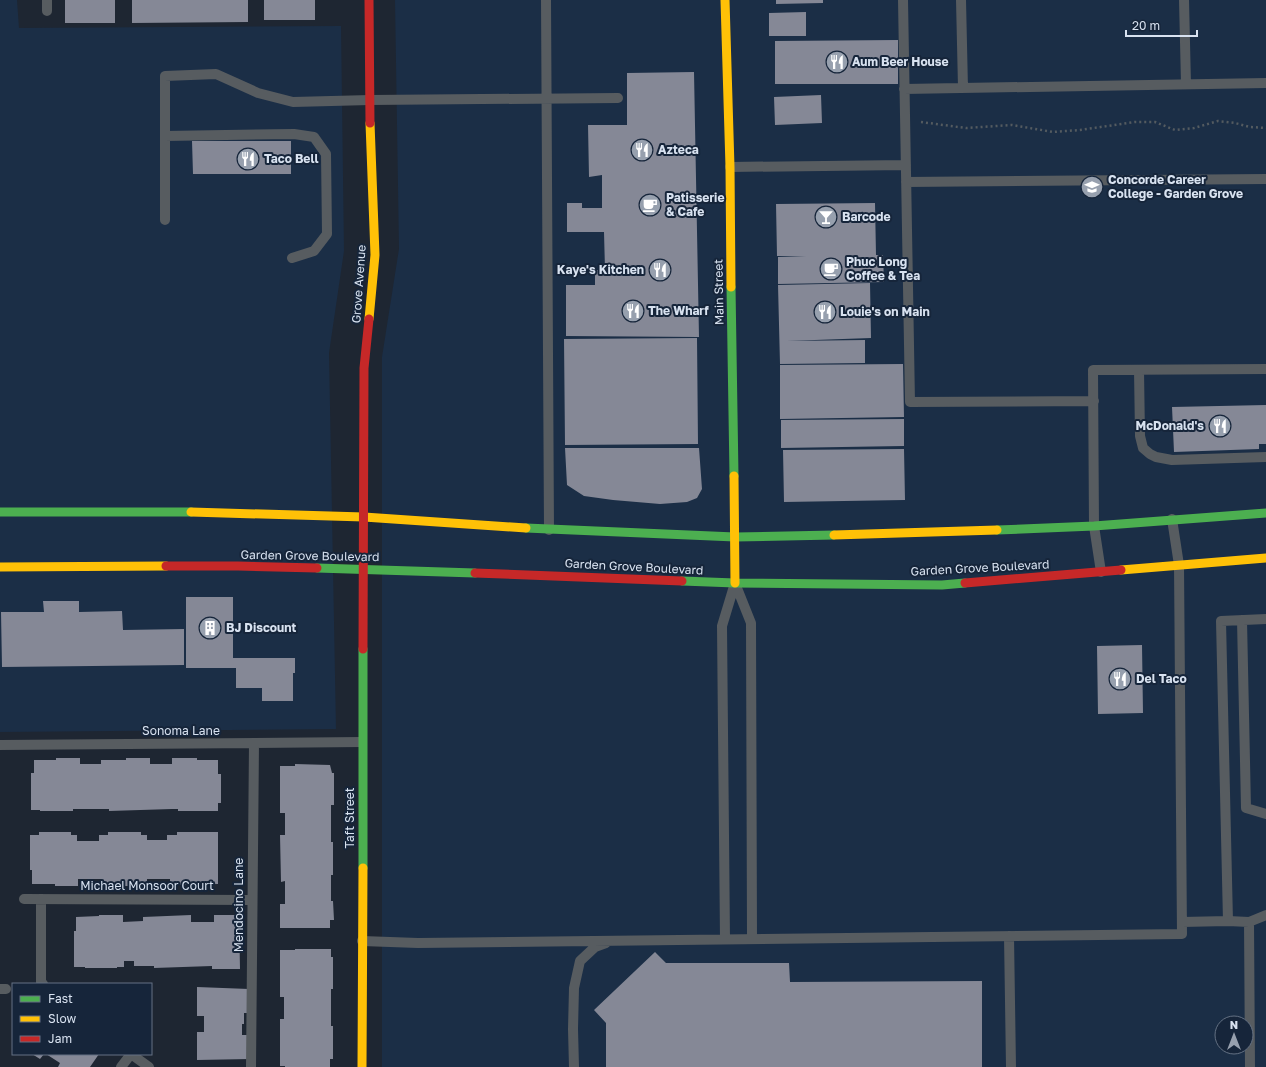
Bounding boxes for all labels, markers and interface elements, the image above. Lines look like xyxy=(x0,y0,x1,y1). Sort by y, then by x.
scale bar xyxy=(1126,12,1197,38)
text: 20 m xyxy=(1132,18,1160,33)
restaurant icon: Aum Beer House xyxy=(824,49,850,75)
place label: Aum Beer House xyxy=(852,54,949,69)
restaurant icon: Azteca xyxy=(629,137,655,163)
place label: Azteca xyxy=(658,142,699,157)
restaurant icon: Taco Bell xyxy=(235,146,261,172)
place label: Taco Bell xyxy=(264,151,318,166)
place label: Concorde Career College - Garden Grove xyxy=(1108,172,1243,201)
school or university icon: Concorde Career College - Garden Grove xyxy=(1079,174,1105,200)
place label: Patisserie & Cafe xyxy=(666,190,724,219)
cafe icon: Patisserie & Cafe xyxy=(637,192,663,218)
bar icon: Barcode xyxy=(813,204,839,230)
place label: Barcode xyxy=(842,209,890,224)
street label: Grove Avenue xyxy=(348,244,369,324)
place label: Phuc Long Coffee & Tea xyxy=(846,254,920,283)
cafe icon: Phuc Long Coffee & Tea xyxy=(818,256,844,282)
restaurant icon: Kaye's Kitchen xyxy=(647,257,673,283)
street label: Main Street xyxy=(710,259,727,325)
place label: Kaye's Kitchen xyxy=(557,262,644,277)
restaurant icon: The Wharf xyxy=(620,298,646,324)
restaurant icon: Louie's on Main xyxy=(812,299,838,325)
place label: The Wharf xyxy=(648,303,709,318)
place label: Louie's on Main xyxy=(840,304,930,319)
restaurant icon: McDonald's xyxy=(1207,413,1233,439)
place label: McDonald's xyxy=(1135,418,1204,433)
street label: Garden Grove Boulevard xyxy=(240,547,380,564)
street label: Garden Grove Boulevard xyxy=(564,555,704,578)
street label: Garden Grove Boulevard xyxy=(910,556,1050,579)
building icon: BJ Discount xyxy=(197,615,223,641)
place label: BJ Discount xyxy=(226,620,296,635)
restaurant icon: Del Taco xyxy=(1107,666,1133,692)
place label: Del Taco xyxy=(1136,671,1187,686)
street label: Sonoma Lane xyxy=(142,723,220,738)
street label: Taft Street xyxy=(342,787,357,848)
street label: Mendocino Lane xyxy=(231,858,246,952)
street label: Michael Monsoor Court xyxy=(80,878,214,893)
legend xyxy=(12,983,152,1055)
text: Fast xyxy=(48,991,73,1006)
text: Slow xyxy=(48,1011,76,1026)
north arrow xyxy=(1214,1015,1254,1055)
text: N xyxy=(1230,1018,1238,1031)
text: Jam xyxy=(48,1031,72,1046)

